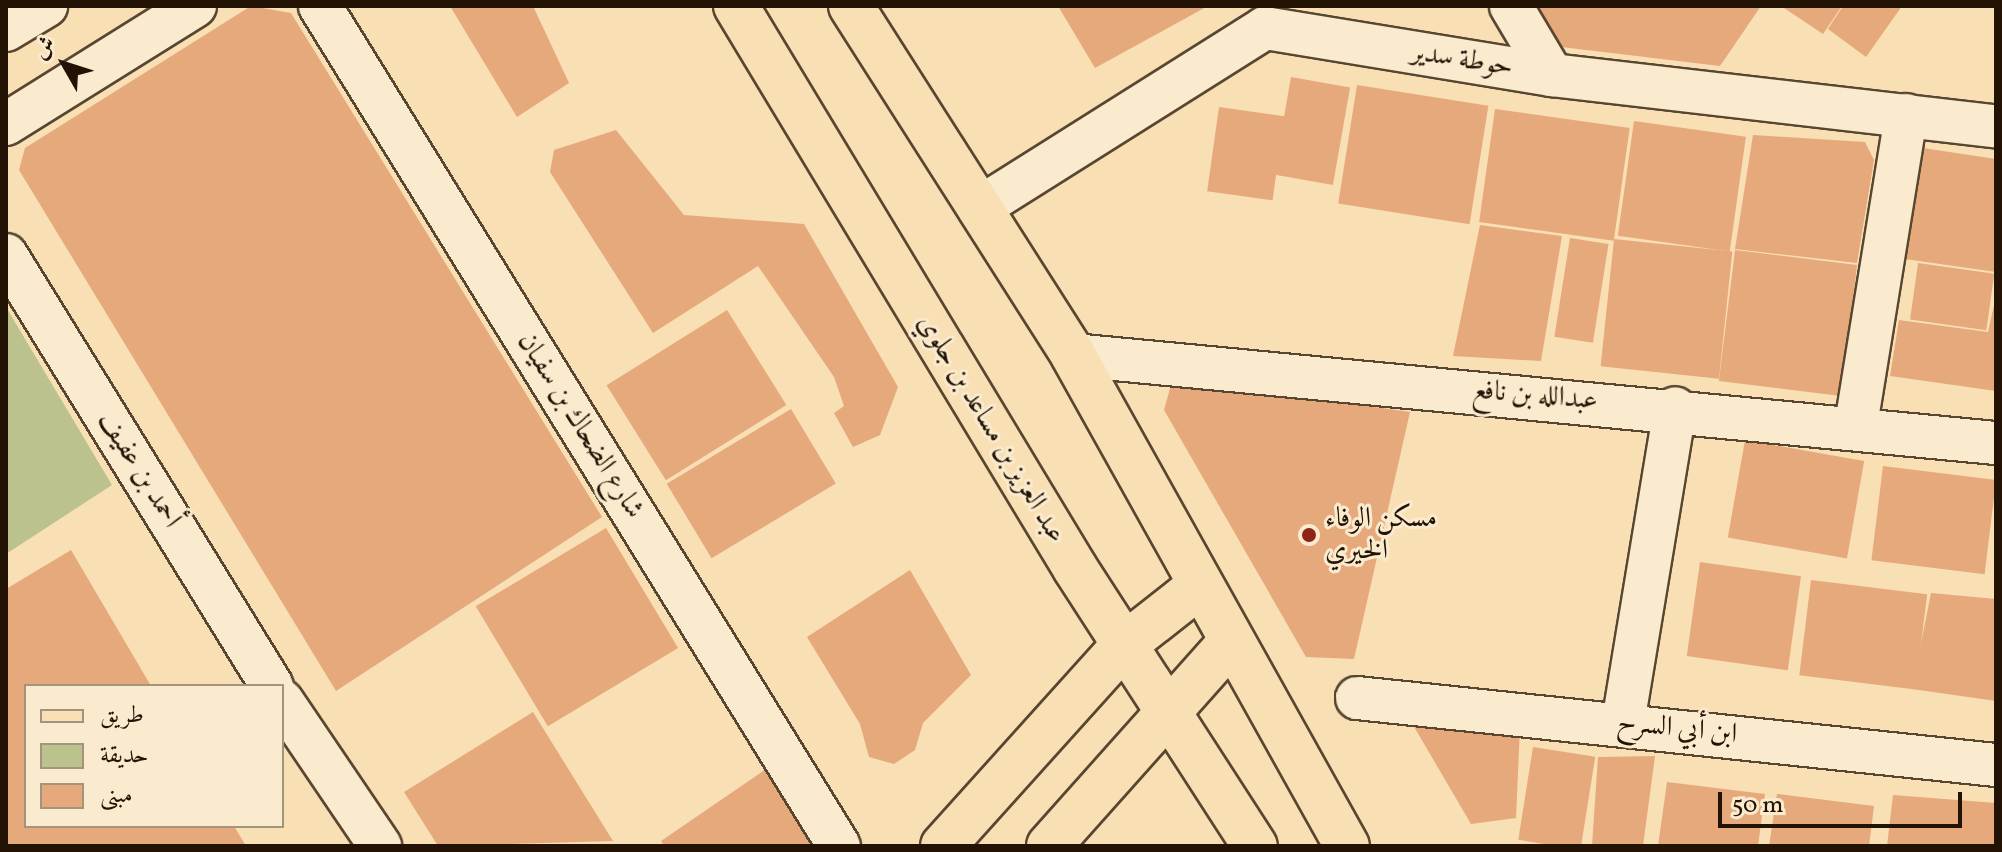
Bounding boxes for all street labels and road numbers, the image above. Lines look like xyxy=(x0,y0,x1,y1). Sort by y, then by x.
street label: حوطة سدير xyxy=(1409,35,1515,85)
street label: عبد العزيز بن مساعد بن جلوي xyxy=(909,308,1073,550)
street label: شارع الضحاك بن سفيان xyxy=(509,327,651,525)
street label: عبدالله بن نافع xyxy=(1471,374,1599,418)
street label: أحمد بن عفيف xyxy=(90,405,188,535)
street label: ابن أبي السرح xyxy=(1615,706,1739,752)

